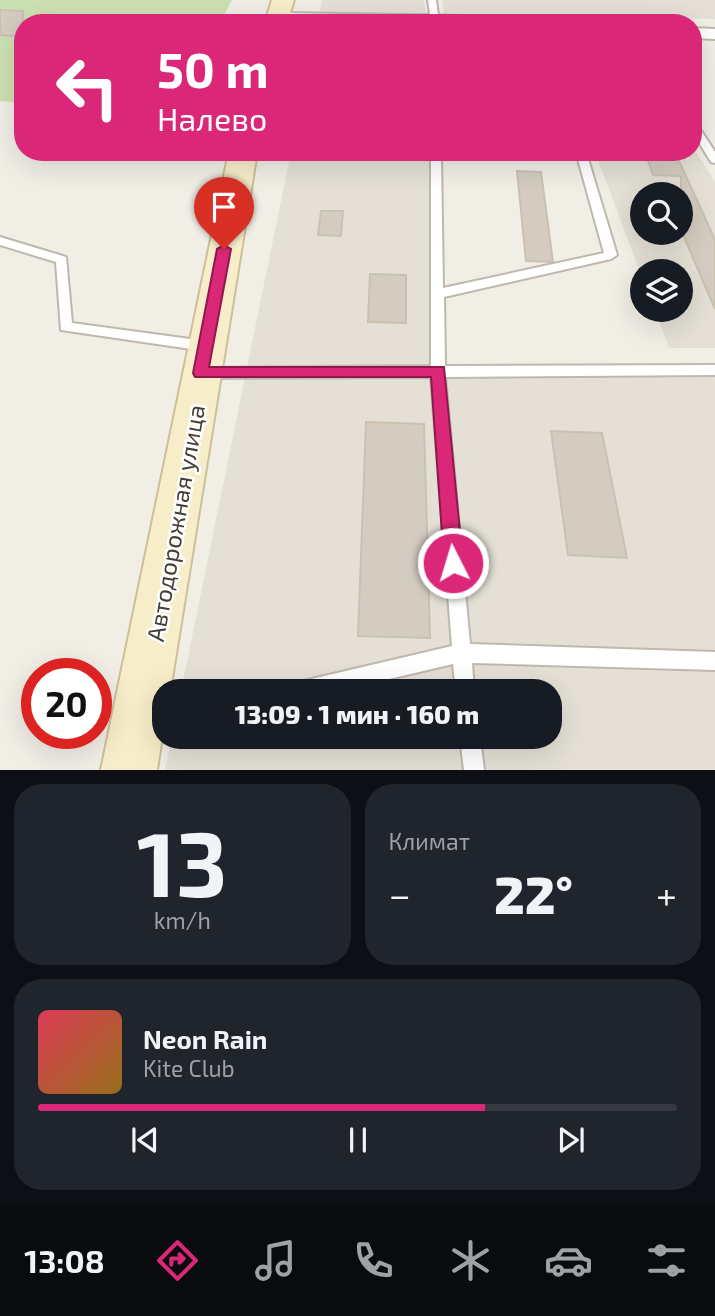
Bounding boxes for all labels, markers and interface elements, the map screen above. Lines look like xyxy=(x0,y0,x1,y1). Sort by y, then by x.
text: 50 m xyxy=(157,39,269,98)
icon: left xyxy=(42,42,133,133)
text: Налево xyxy=(157,99,267,137)
pin xyxy=(194,177,254,249)
map controls xyxy=(630,182,693,322)
button: search xyxy=(630,182,693,245)
icon: arrive xyxy=(205,188,243,226)
button: layers xyxy=(630,259,693,322)
street label: Автодорожная улица xyxy=(140,402,211,644)
position arrow xyxy=(416,526,490,600)
speed limit sign: 20 xyxy=(21,658,112,749)
text: 13:09 · 1 мин · 160 m xyxy=(235,698,479,729)
text: 13 xyxy=(137,806,228,915)
text: Климат xyxy=(389,827,470,855)
text: 22° xyxy=(494,862,573,924)
text: − xyxy=(389,871,411,917)
text: + xyxy=(656,871,677,917)
text: km/h xyxy=(154,906,211,934)
text: Neon Rain xyxy=(143,1023,267,1054)
text: Kite Club xyxy=(143,1054,235,1082)
icon: previous xyxy=(126,1121,164,1159)
icon: pause xyxy=(339,1121,377,1159)
icon: next xyxy=(552,1121,590,1159)
icon: directions xyxy=(153,1236,202,1285)
icon: music xyxy=(251,1236,300,1285)
icon: phone xyxy=(349,1236,398,1285)
icon: climate xyxy=(446,1236,495,1285)
icon: car xyxy=(544,1236,593,1285)
icon: filters xyxy=(642,1236,691,1285)
text: 13:08 xyxy=(24,1241,105,1279)

